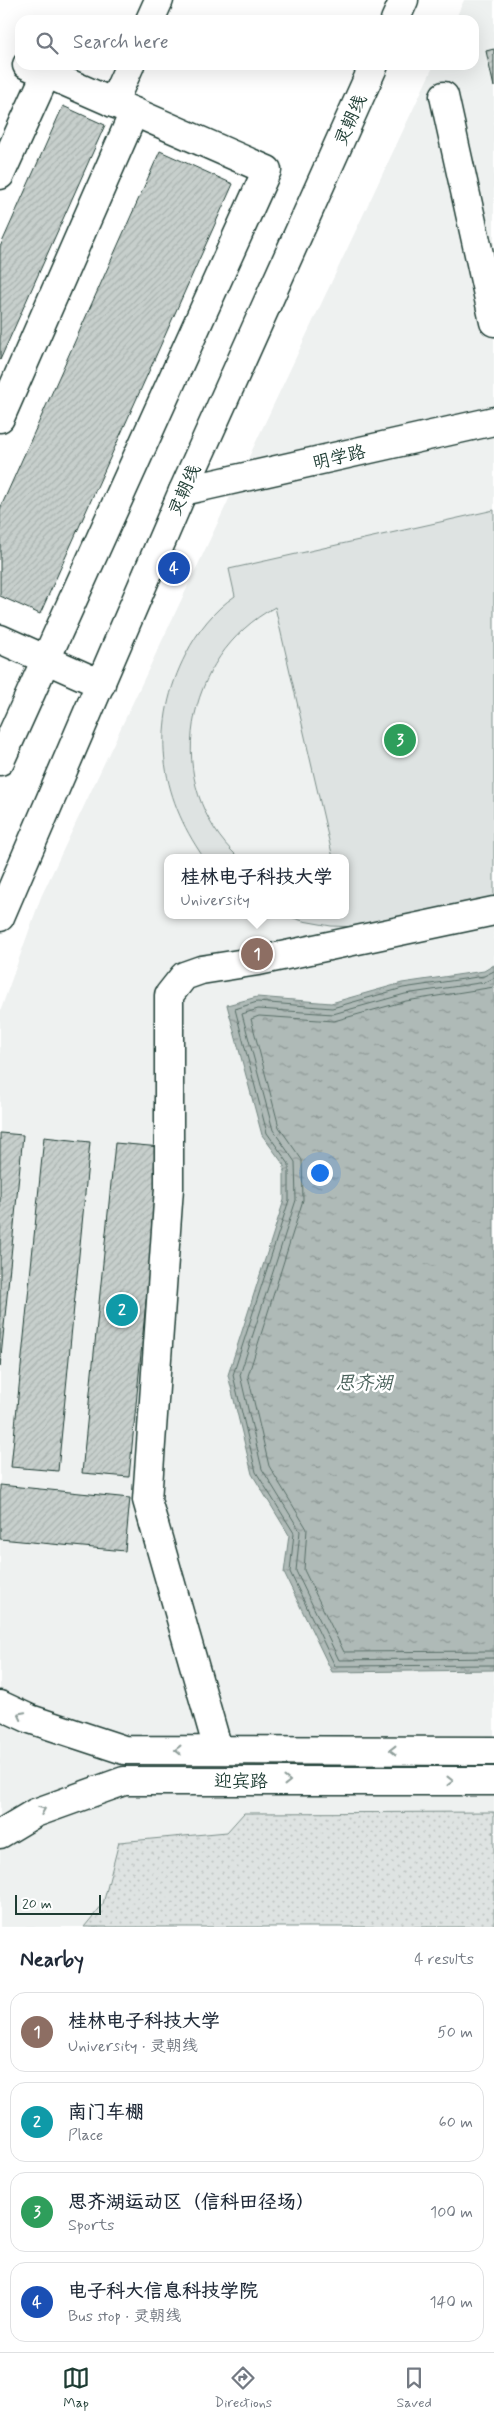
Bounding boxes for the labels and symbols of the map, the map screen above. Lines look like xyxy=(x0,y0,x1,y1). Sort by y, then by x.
street label: 灵朝线 xyxy=(329,91,373,150)
street label: 明学路 xyxy=(310,440,368,476)
street label: 灵朝线 xyxy=(163,461,207,520)
pin: 4 xyxy=(158,549,190,587)
pin: 3 xyxy=(384,721,416,759)
pin: 1 xyxy=(241,935,273,973)
your location xyxy=(307,1160,333,1186)
pin: 2 xyxy=(106,1291,138,1329)
water label: 思齐湖 xyxy=(335,1371,394,1396)
one-way arrow xyxy=(17,1711,26,1721)
one-way arrow xyxy=(174,1744,182,1755)
one-way arrow xyxy=(389,1745,396,1755)
street label: 迎宾路 xyxy=(214,1770,268,1794)
one-way arrow xyxy=(284,1776,292,1786)
one-way arrow xyxy=(446,1776,454,1786)
one-way arrow xyxy=(37,1806,46,1816)
scale bar xyxy=(15,1892,101,1915)

